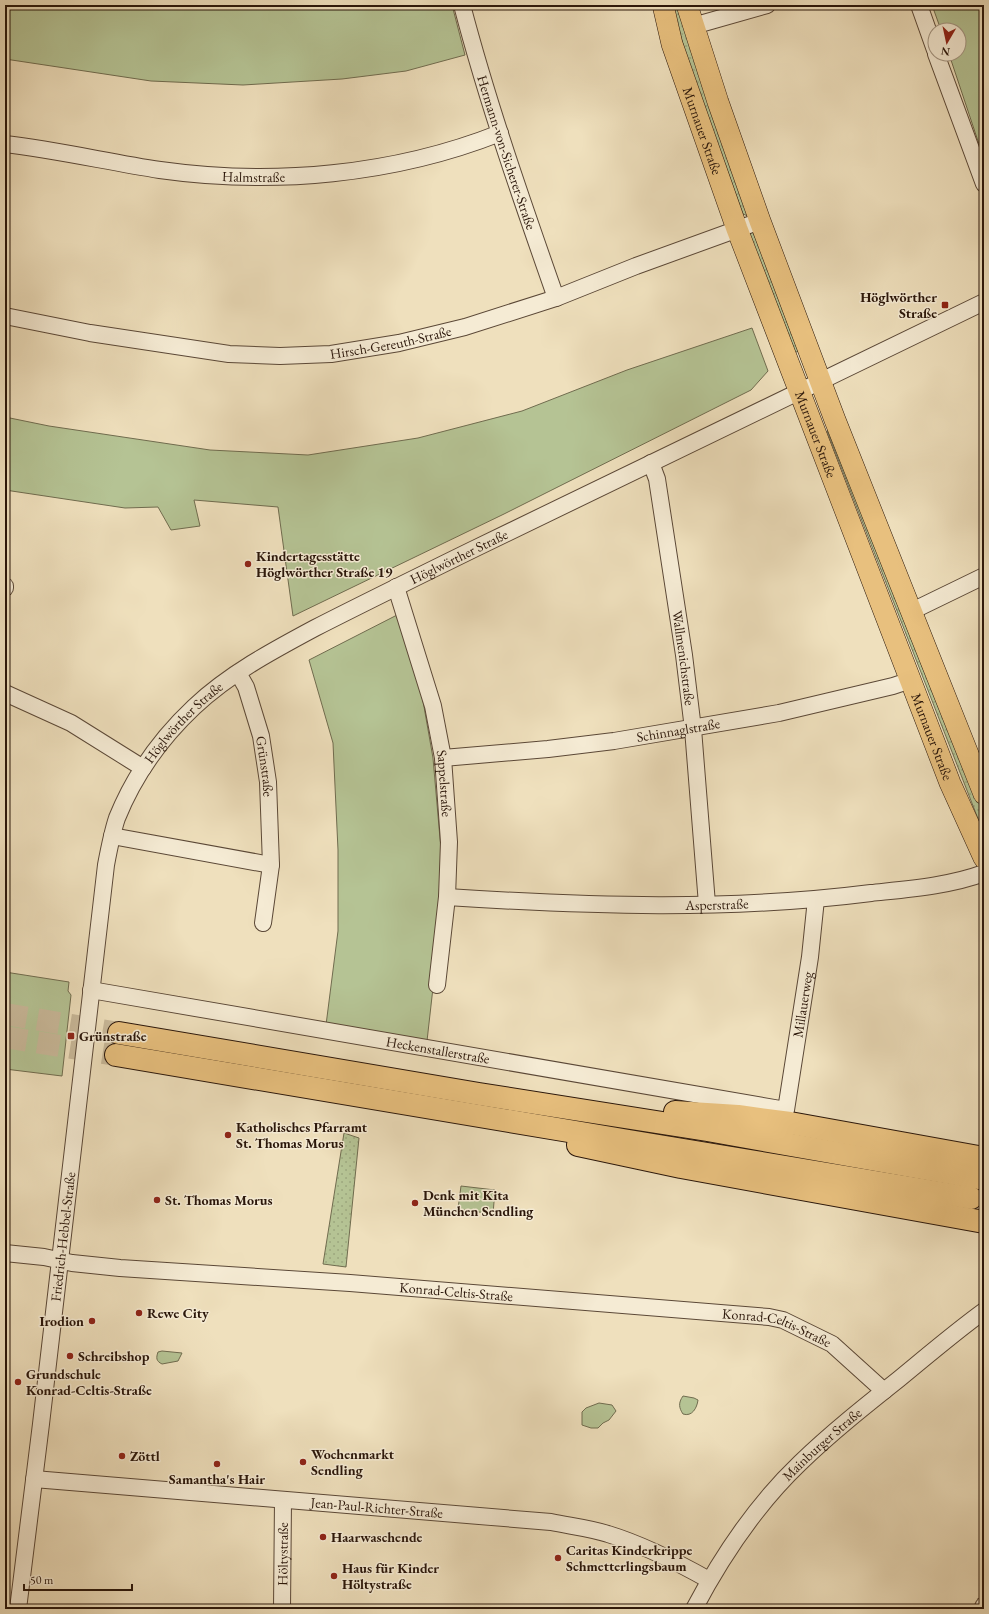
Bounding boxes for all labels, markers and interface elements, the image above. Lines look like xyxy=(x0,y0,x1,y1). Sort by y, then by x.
north arrow xyxy=(927,22,967,62)
text: N xyxy=(940,44,951,59)
street label: Hermann-von-Sicherer-Straße xyxy=(473,73,541,232)
street label: Murnauer Straße xyxy=(679,84,726,178)
street label: Halmstraße xyxy=(222,167,286,186)
place label: Höglwörther Straße xyxy=(860,288,937,322)
marker: Höglwörther Straße xyxy=(940,300,950,310)
street label: Hirsch-Gereuth-Straße xyxy=(329,322,454,363)
street label: Murnauer Straße xyxy=(791,388,841,481)
street label: Höglwörther Straße xyxy=(407,525,511,588)
place label: Kindertagesstätte Höglwörther Straße 19 xyxy=(256,547,393,581)
marker: Kindertagesstätte Höglwörther Straße 19 xyxy=(243,559,253,569)
street label: Wallmenichstraße xyxy=(668,609,699,707)
street label: Höglwörther Straße xyxy=(140,677,227,767)
street label: Murnauer Straße xyxy=(907,691,957,783)
street label: Schinnaglstraße xyxy=(635,714,722,746)
street label: Grünstraße xyxy=(252,735,278,798)
street label: Sappelstraße xyxy=(433,748,456,818)
street label: Asperstraße xyxy=(684,894,749,914)
street label: Millauerweg xyxy=(788,969,817,1039)
place label: Grünstraße xyxy=(79,1027,147,1045)
marker: Grünstraße xyxy=(66,1031,76,1041)
street label: Heckenstallerstraße xyxy=(385,1032,492,1068)
place label: Katholisches Pfarramt St. Thomas Morus xyxy=(236,1118,368,1152)
marker: Katholisches Pfarramt St. Thomas Morus xyxy=(223,1130,233,1140)
street label: Friedrich-Hebbel-Straße xyxy=(46,1170,79,1302)
place label: Denk mit Kita München Sendling xyxy=(423,1186,534,1220)
place label: St. Thomas Morus xyxy=(165,1191,272,1209)
marker: St. Thomas Morus xyxy=(152,1195,162,1205)
marker: Denk mit Kita München Sendling xyxy=(410,1198,420,1208)
street label: Konrad-Celtis-Straße xyxy=(399,1278,514,1305)
place label: Rewe City xyxy=(147,1304,209,1322)
street label: Konrad-Celtis-Straße xyxy=(722,1304,835,1351)
marker: Rewe City xyxy=(134,1308,144,1318)
place label: Irodion xyxy=(39,1312,84,1330)
marker: Irodion xyxy=(87,1316,97,1326)
place label: Schreibshop xyxy=(78,1347,150,1365)
marker: Schreibshop xyxy=(65,1351,75,1361)
place label: Grundschule Konrad-Celtis-Straße xyxy=(26,1365,152,1399)
marker: Grundschule Konrad-Celtis-Straße xyxy=(13,1377,23,1387)
street label: Mainburger Straße xyxy=(778,1403,866,1485)
place label: Wochenmarkt Sendling xyxy=(311,1445,395,1479)
place label: Zöttl xyxy=(130,1447,160,1465)
marker: Zöttl xyxy=(117,1451,127,1461)
marker: Wochenmarkt Sendling xyxy=(298,1457,308,1467)
marker: Samantha's Hair xyxy=(212,1459,222,1469)
place label: Samantha's Hair xyxy=(169,1470,265,1488)
street label: Jean-Paul-Richter-Straße xyxy=(309,1493,444,1522)
street label: Höltystraße xyxy=(273,1522,292,1586)
place label: Haarwaschende xyxy=(331,1528,422,1546)
marker: Haarwaschende xyxy=(318,1532,328,1542)
place label: Caritas Kinderkrippe Schmetterlingsbaum xyxy=(566,1541,692,1575)
marker: Caritas Kinderkrippe Schmetterlingsbaum xyxy=(553,1553,563,1563)
place label: Haus für Kinder Höltystraße xyxy=(342,1559,439,1593)
scale bar xyxy=(24,1566,132,1592)
marker: Haus für Kinder Höltystraße xyxy=(329,1571,339,1581)
text: 50 m xyxy=(30,1572,54,1588)

